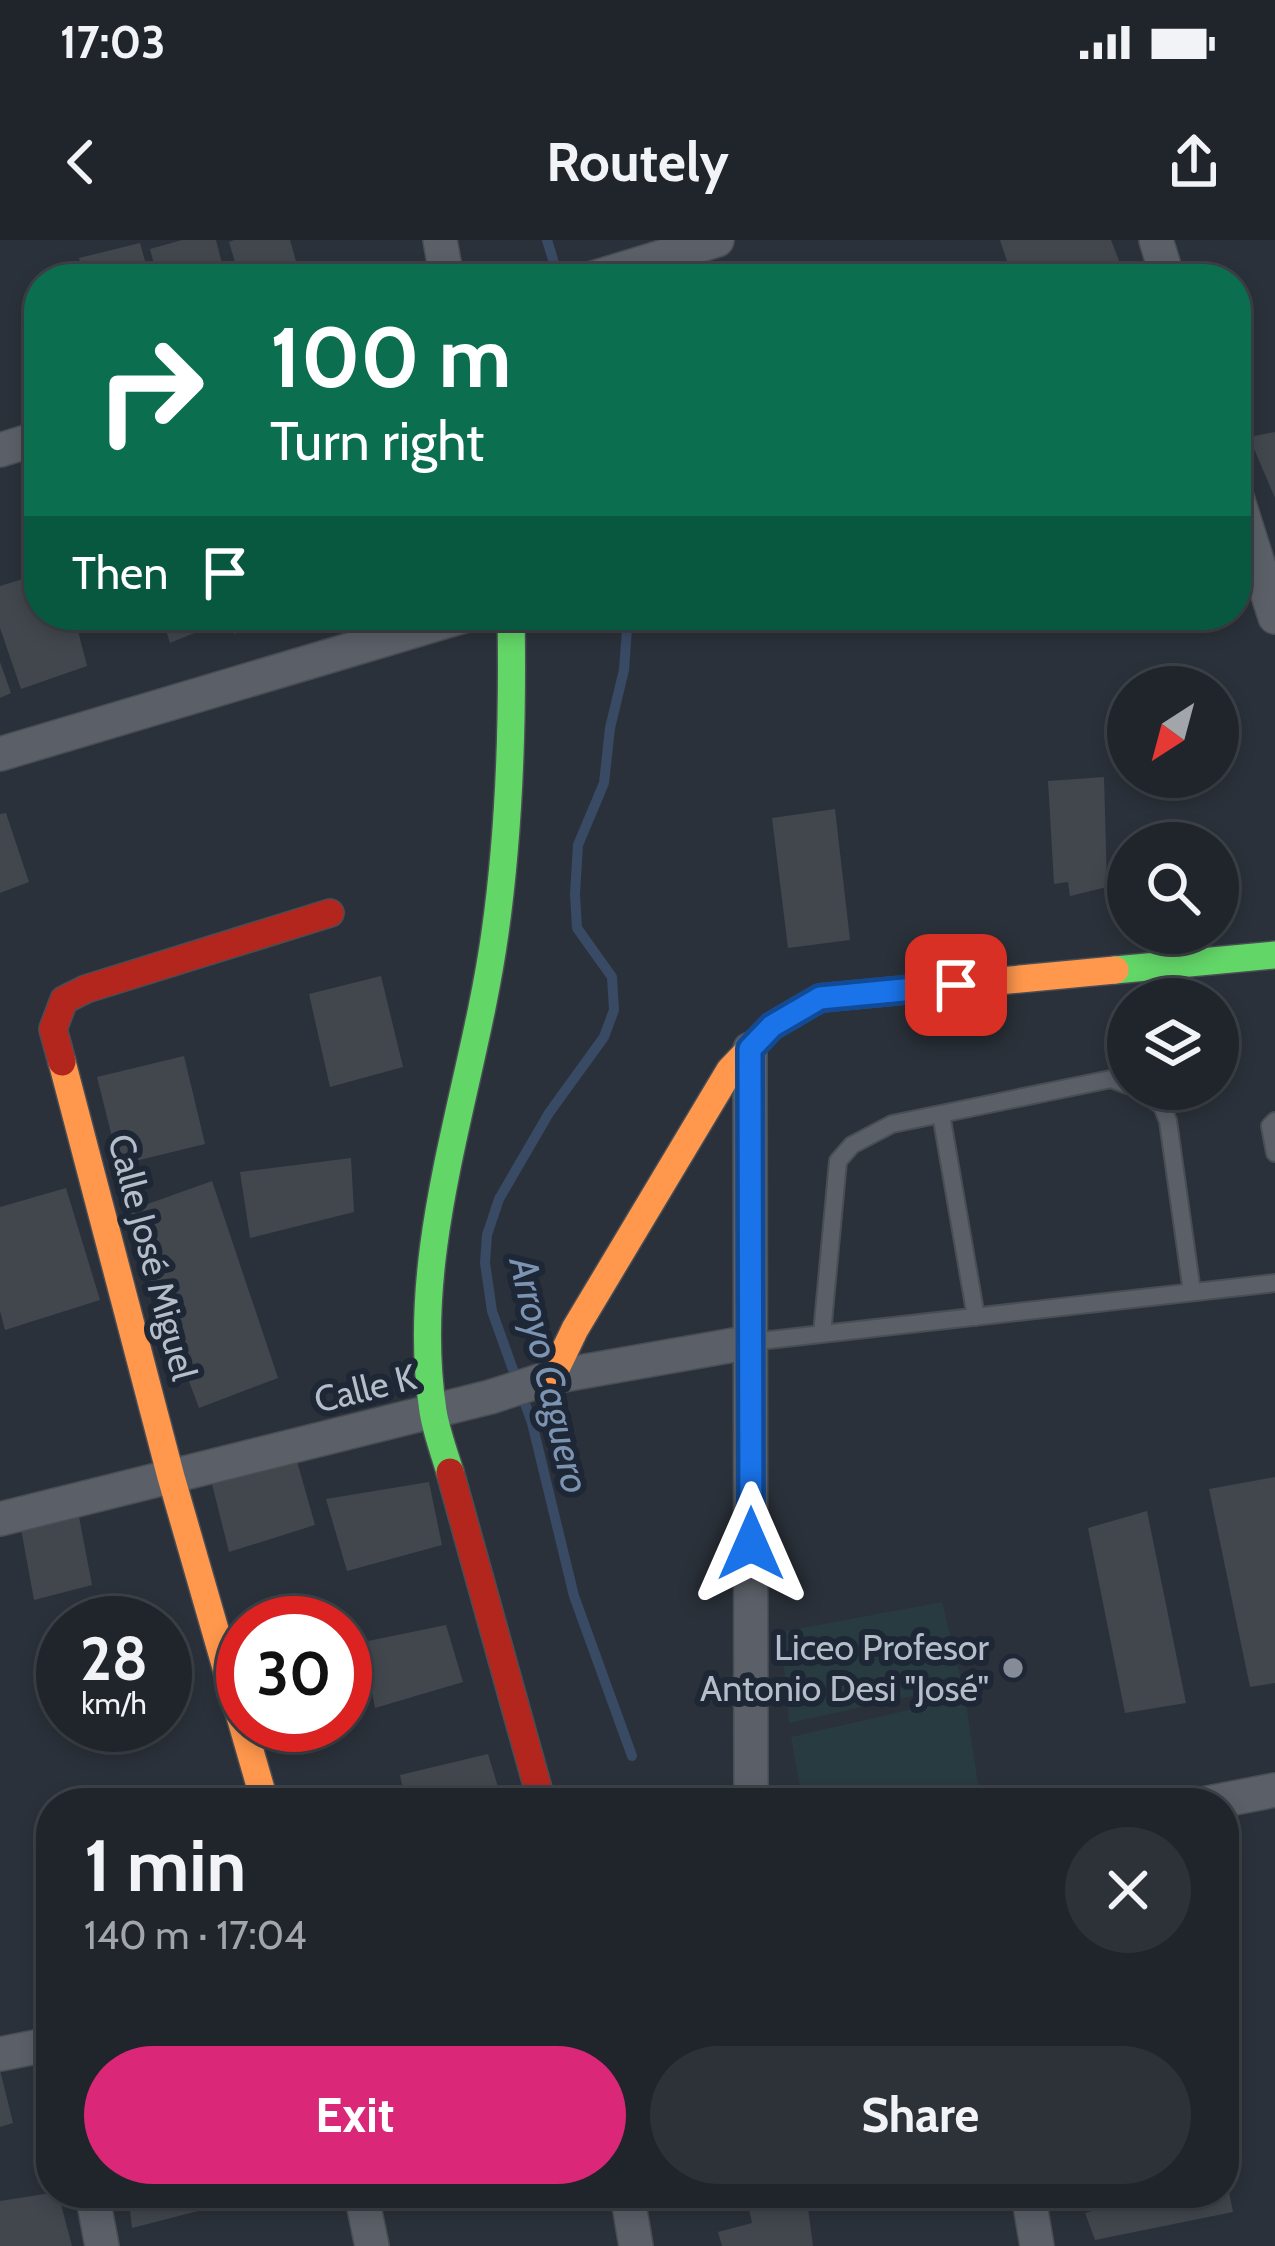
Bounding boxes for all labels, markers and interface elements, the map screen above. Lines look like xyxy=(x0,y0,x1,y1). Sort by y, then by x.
text: 17:03 xyxy=(60,15,166,69)
icon: back xyxy=(48,129,114,195)
text: Routely xyxy=(546,129,729,195)
icon: share xyxy=(1161,129,1227,195)
text: 100 m xyxy=(270,306,512,408)
icon: right xyxy=(72,312,228,468)
text: Turn right xyxy=(270,408,484,474)
icon: arrive xyxy=(192,540,258,606)
text: Then xyxy=(72,546,168,600)
north arrow xyxy=(1107,666,1239,798)
map controls xyxy=(1107,666,1239,1110)
button: search xyxy=(1107,822,1239,954)
pin xyxy=(905,934,1007,1036)
icon: arrive xyxy=(923,952,989,1018)
button: layers xyxy=(1107,978,1239,1110)
street label: Calle José Miguel xyxy=(99,1129,207,1385)
water label: Arroyo Caguero xyxy=(499,1250,600,1498)
street label: Calle K xyxy=(310,1354,421,1422)
position arrow xyxy=(688,1481,814,1607)
speed limit sign: 30 xyxy=(216,1596,372,1752)
text: 28 xyxy=(80,1622,148,1695)
place label: Liceo Profesor Antonio Desi "José" xyxy=(700,1625,990,1710)
marker: Liceo Profesor Antonio Desi "José" xyxy=(1000,1655,1026,1681)
text: km/h xyxy=(81,1685,147,1722)
text: 1 min xyxy=(84,1822,246,1909)
button: close xyxy=(1065,1827,1191,1953)
text: 140 m · 17:04 xyxy=(84,1911,307,1959)
button: Exit xyxy=(84,2046,626,2184)
button: Share xyxy=(650,2046,1191,2184)

